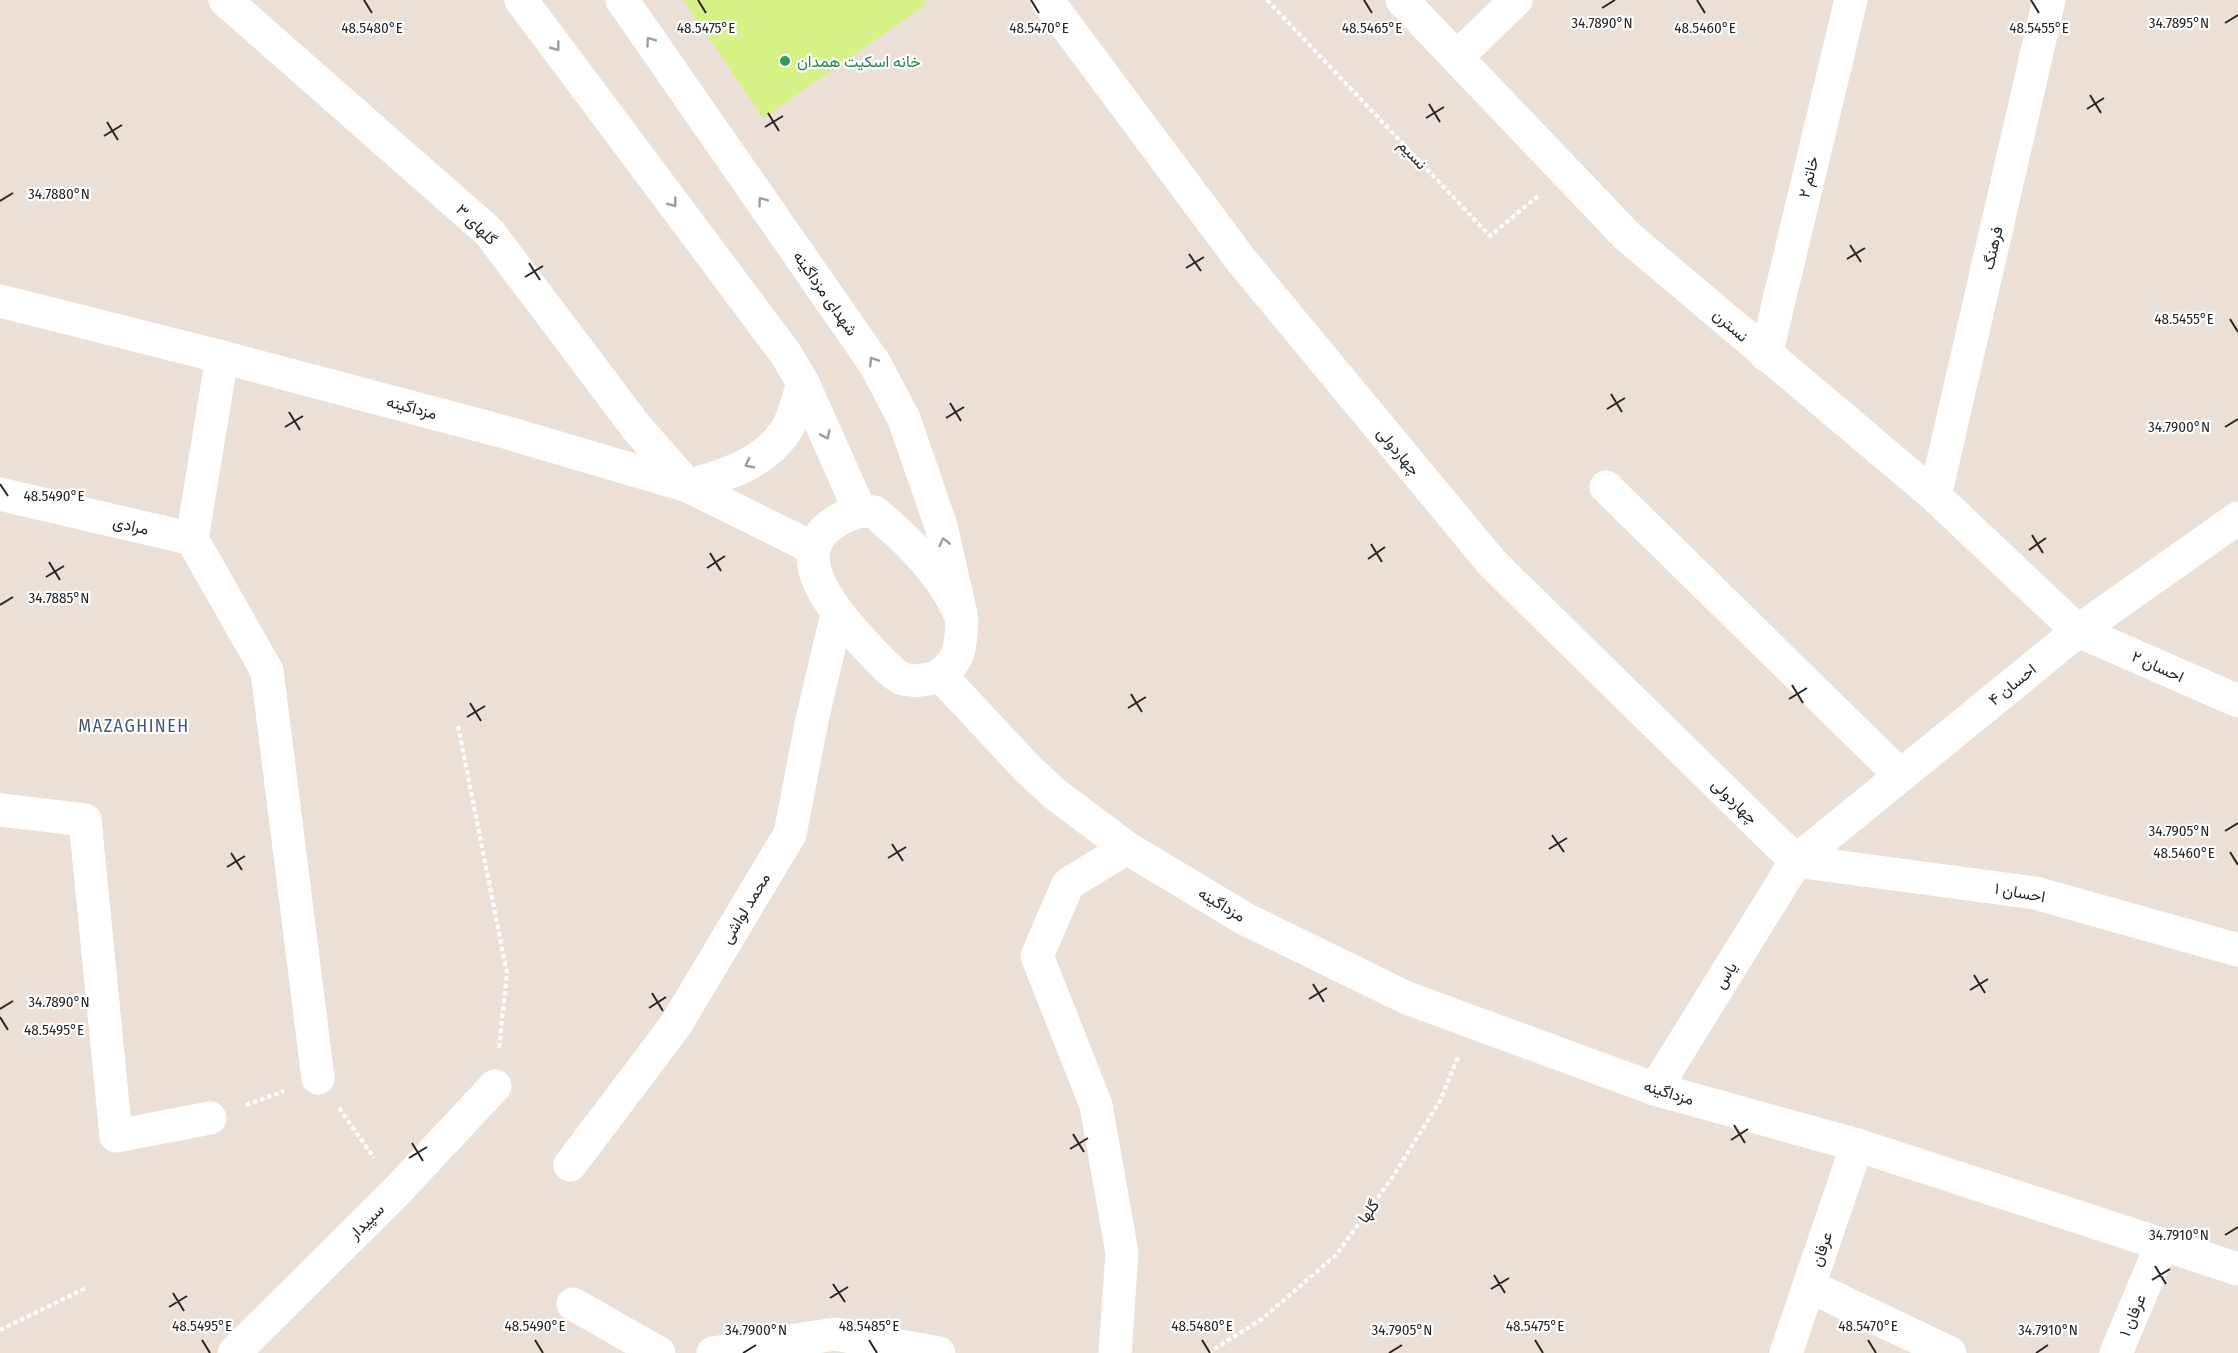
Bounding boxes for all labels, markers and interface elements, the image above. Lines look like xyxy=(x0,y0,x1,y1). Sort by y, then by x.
text: 34.7890°N xyxy=(1571,14,1633,32)
text: 34.7895°N xyxy=(2149,14,2209,32)
text: 48.5480°E xyxy=(341,19,403,37)
text: 48.5475°E xyxy=(677,19,735,37)
text: 48.5470°E xyxy=(1009,19,1069,37)
text: 48.5465°E xyxy=(1342,19,1402,37)
text: 48.5460°E xyxy=(1674,19,1736,37)
text: 48.5455°E xyxy=(2009,19,2069,37)
one-way arrow xyxy=(646,36,657,47)
one-way arrow xyxy=(549,40,560,51)
place label: خانه اسكيت همدان xyxy=(797,52,921,71)
marker: خانه اسكيت همدان xyxy=(778,54,792,68)
street label: نسیم xyxy=(1393,135,1431,174)
street label: خاتم ۲ xyxy=(1794,154,1824,200)
text: 34.7880°N xyxy=(28,185,90,203)
one-way arrow xyxy=(666,196,677,207)
one-way arrow xyxy=(758,196,769,207)
street label: گلهای ۳ xyxy=(452,200,501,249)
street label: فرهنگ xyxy=(1978,225,2008,272)
street label: شهدای مزداگینه xyxy=(789,247,862,340)
street label: نسترن xyxy=(1709,305,1752,347)
text: 48.5455°E xyxy=(2154,310,2214,328)
one-way arrow xyxy=(868,357,880,367)
street label: مزداگینه xyxy=(384,392,439,424)
text: 34.7900°N xyxy=(2148,418,2210,436)
street label: چهاردولی xyxy=(1372,423,1424,481)
one-way arrow xyxy=(819,428,831,439)
one-way arrow xyxy=(745,457,756,468)
text: 48.5490°E xyxy=(23,487,85,505)
street label: مرادی xyxy=(111,512,151,540)
one-way arrow xyxy=(938,537,951,547)
text: 34.7885°N xyxy=(29,589,89,607)
street label: احسان ۲ xyxy=(2129,647,2187,686)
street label: احسان ۴ xyxy=(1985,659,2040,709)
district label: MAZAGHINEH xyxy=(78,715,190,737)
street label: چهاردولی xyxy=(1706,775,1762,830)
text: 34.7905°N xyxy=(2149,822,2209,840)
text: 48.5460°E xyxy=(2153,844,2215,862)
street label: محمد لواشی xyxy=(717,869,775,948)
street label: احسان ۱ xyxy=(1993,879,2047,906)
street label: مزداگینه xyxy=(1194,883,1249,927)
street label: یاس xyxy=(1710,958,1742,993)
text: 34.7890°N xyxy=(28,993,90,1011)
text: 48.5495°E xyxy=(24,1021,84,1039)
street label: مزداگینه xyxy=(1641,1076,1696,1110)
street label: گلها xyxy=(1354,1196,1384,1227)
street label: سپیدار xyxy=(344,1200,390,1245)
text: 34.7910°N xyxy=(2149,1226,2209,1244)
street label: عرفان xyxy=(1807,1229,1837,1269)
street label: عرفان ۱ xyxy=(2115,1291,2151,1340)
text: 48.5495°E xyxy=(172,1317,232,1335)
text: 48.5490°E xyxy=(504,1317,566,1335)
text: 48.5485°E xyxy=(839,1317,899,1335)
text: 48.5480°E xyxy=(1171,1317,1233,1335)
text: 48.5475°E xyxy=(1506,1317,1564,1335)
text: 48.5470°E xyxy=(1838,1317,1898,1335)
text: 34.7900°N xyxy=(725,1321,787,1339)
text: 34.7905°N xyxy=(1372,1321,1432,1339)
text: 34.7910°N xyxy=(2018,1321,2078,1339)

